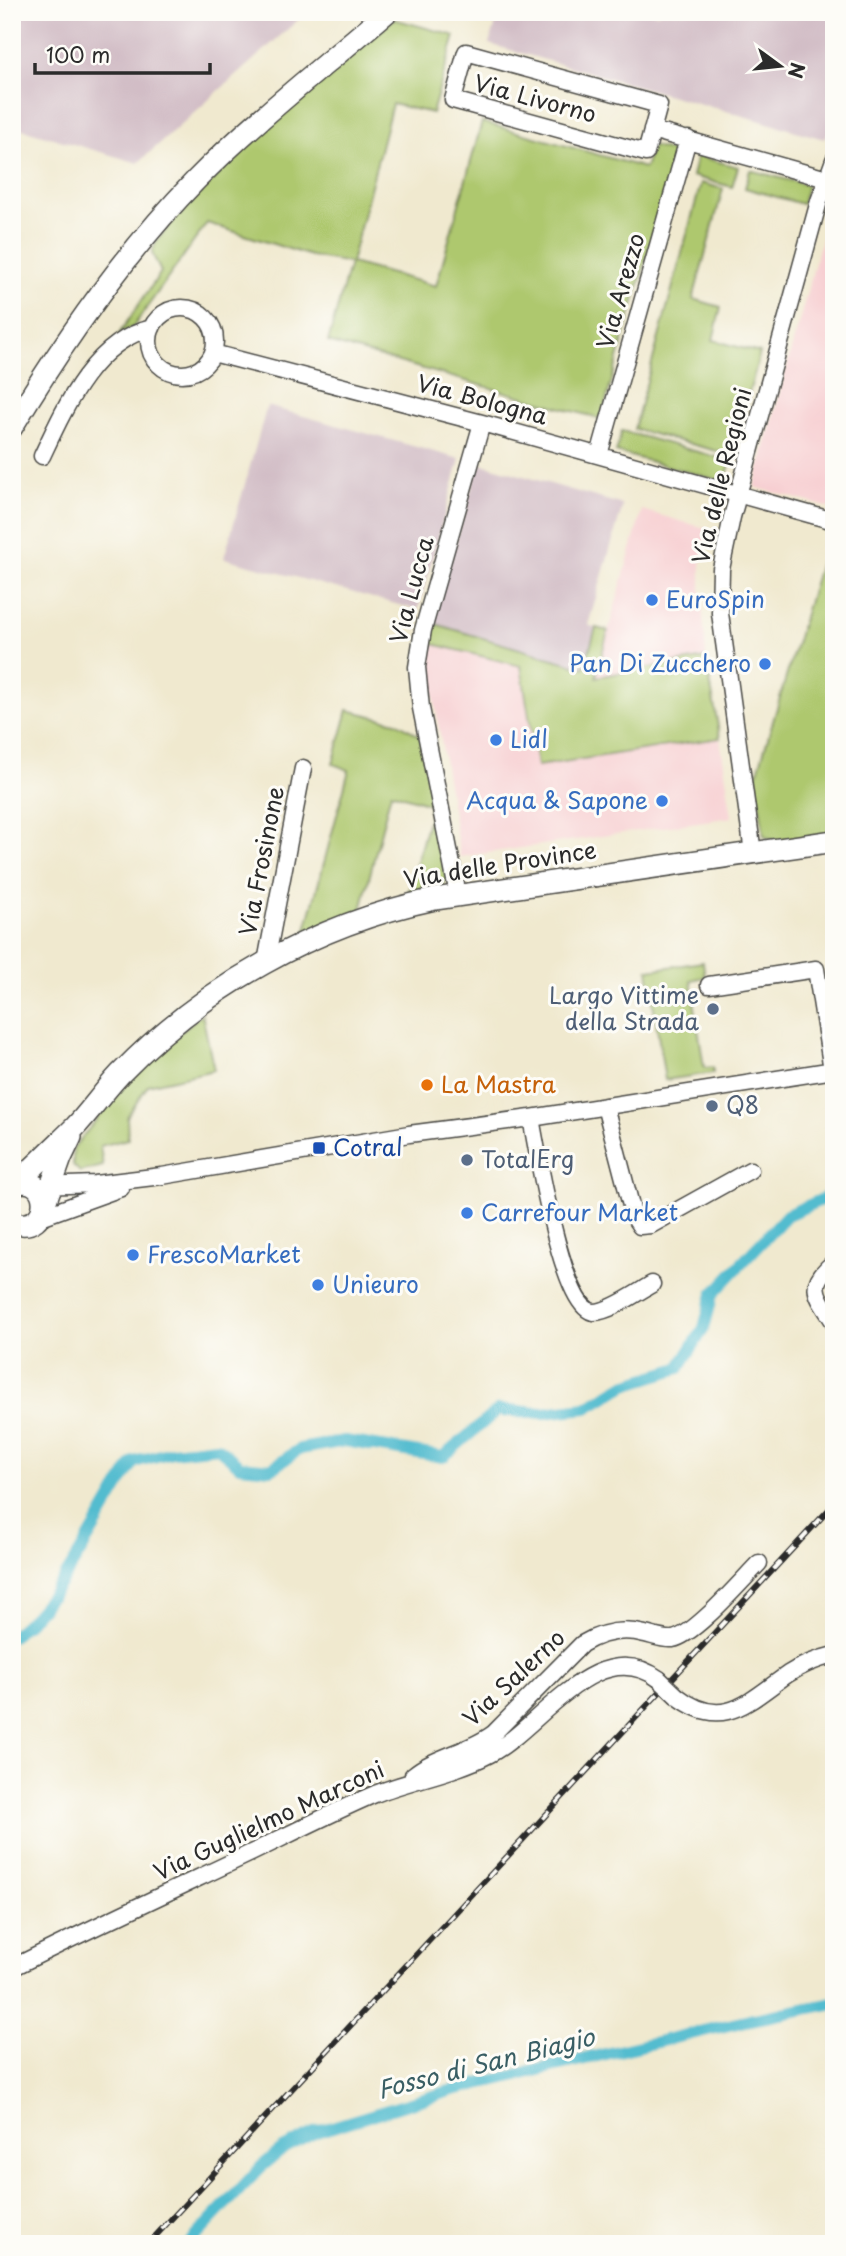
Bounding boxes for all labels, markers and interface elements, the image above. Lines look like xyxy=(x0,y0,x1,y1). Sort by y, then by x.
scale bar xyxy=(35,32,210,76)
north arrow xyxy=(744,32,814,102)
text: 100 m xyxy=(46,38,110,70)
text: N xyxy=(782,60,813,82)
street label: Via Livorno xyxy=(470,64,601,131)
street label: Via Arezzo xyxy=(586,229,653,353)
street label: Via Bologna xyxy=(413,364,552,433)
street label: Via delle Regioni xyxy=(682,384,759,567)
street label: Via Lucca xyxy=(379,532,442,647)
place label: EuroSpin xyxy=(666,581,765,616)
marker: EuroSpin xyxy=(644,592,660,608)
place label: Pan Di Zucchero xyxy=(569,645,751,680)
marker: Pan Di Zucchero xyxy=(757,656,773,672)
place label: Lidl xyxy=(510,721,548,756)
marker: Lidl xyxy=(488,732,504,748)
place label: Acqua & Sapone xyxy=(466,782,648,817)
street label: Via Frosinone xyxy=(229,783,292,939)
marker: Acqua & Sapone xyxy=(654,793,670,809)
street label: Via delle Province xyxy=(401,831,599,896)
place label: Largo Vittime della Strada xyxy=(549,977,700,1038)
marker: Largo Vittime della Strada xyxy=(705,1001,721,1017)
place label: La Mastra xyxy=(441,1066,556,1101)
marker: La Mastra xyxy=(419,1077,435,1093)
place label: Q8 xyxy=(726,1087,759,1122)
marker: Q8 xyxy=(704,1098,720,1114)
place label: Cotral xyxy=(333,1129,403,1164)
marker: Cotral xyxy=(311,1140,327,1156)
place label: TotalErg xyxy=(481,1141,574,1176)
marker: TotalErg xyxy=(459,1152,475,1168)
place label: Carrefour Market xyxy=(481,1194,678,1229)
marker: Carrefour Market xyxy=(459,1205,475,1221)
place label: FrescoMarket xyxy=(147,1236,301,1271)
marker: FrescoMarket xyxy=(125,1247,141,1263)
place label: Unieuro xyxy=(332,1266,419,1301)
marker: Unieuro xyxy=(310,1277,326,1293)
street label: Via Salerno xyxy=(454,1620,572,1734)
street label: Via Guglielmo Marconi xyxy=(147,1751,389,1888)
water label: Fosso di San Biagio xyxy=(373,2017,599,2106)

